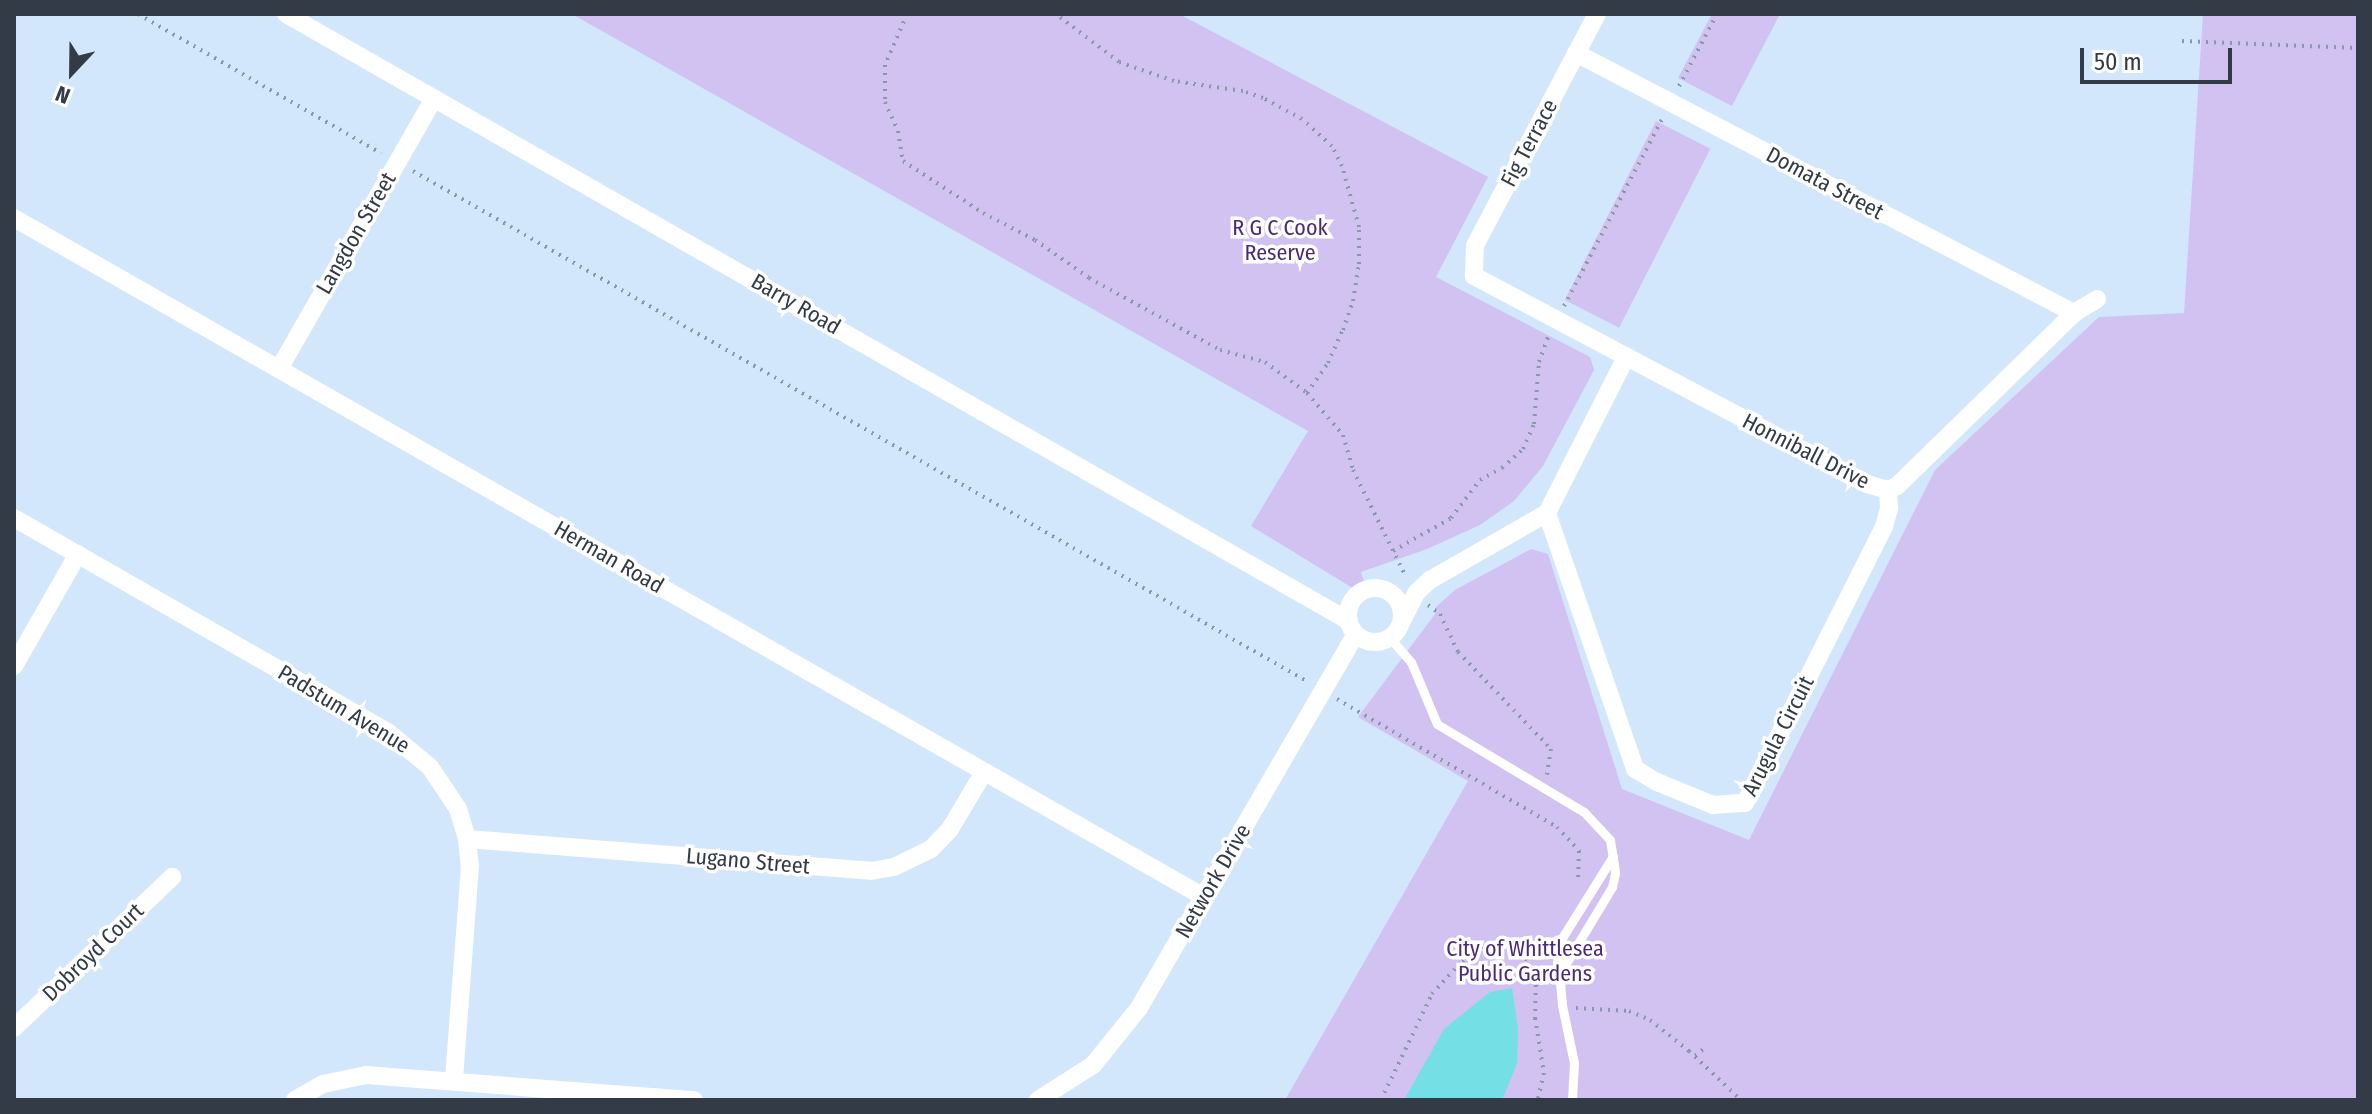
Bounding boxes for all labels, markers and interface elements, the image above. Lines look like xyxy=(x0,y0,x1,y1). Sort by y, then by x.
north arrow xyxy=(32,32,112,112)
scale bar xyxy=(2084,32,2236,82)
text: 50 m xyxy=(2094,48,2142,76)
text: N xyxy=(52,80,74,110)
street label: Fig Terrace xyxy=(1495,95,1563,191)
street label: Domata Street xyxy=(1762,141,1888,225)
street label: Langdon Street xyxy=(311,167,401,299)
park label: R G C Cook Reserve xyxy=(1232,214,1328,266)
street label: Barry Road xyxy=(747,268,845,340)
street label: Honniball Drive xyxy=(1738,408,1874,494)
street label: Herman Road xyxy=(550,515,668,599)
street label: Padstum Avenue xyxy=(273,659,415,759)
street label: Arugula Circuit xyxy=(1736,672,1820,800)
street label: Network Drive xyxy=(1170,819,1256,943)
street label: Lugano Street xyxy=(685,842,811,880)
street label: Dobroyd Court xyxy=(37,897,149,1007)
park label: City of Whittlesea Public Gardens xyxy=(1446,935,1604,986)

